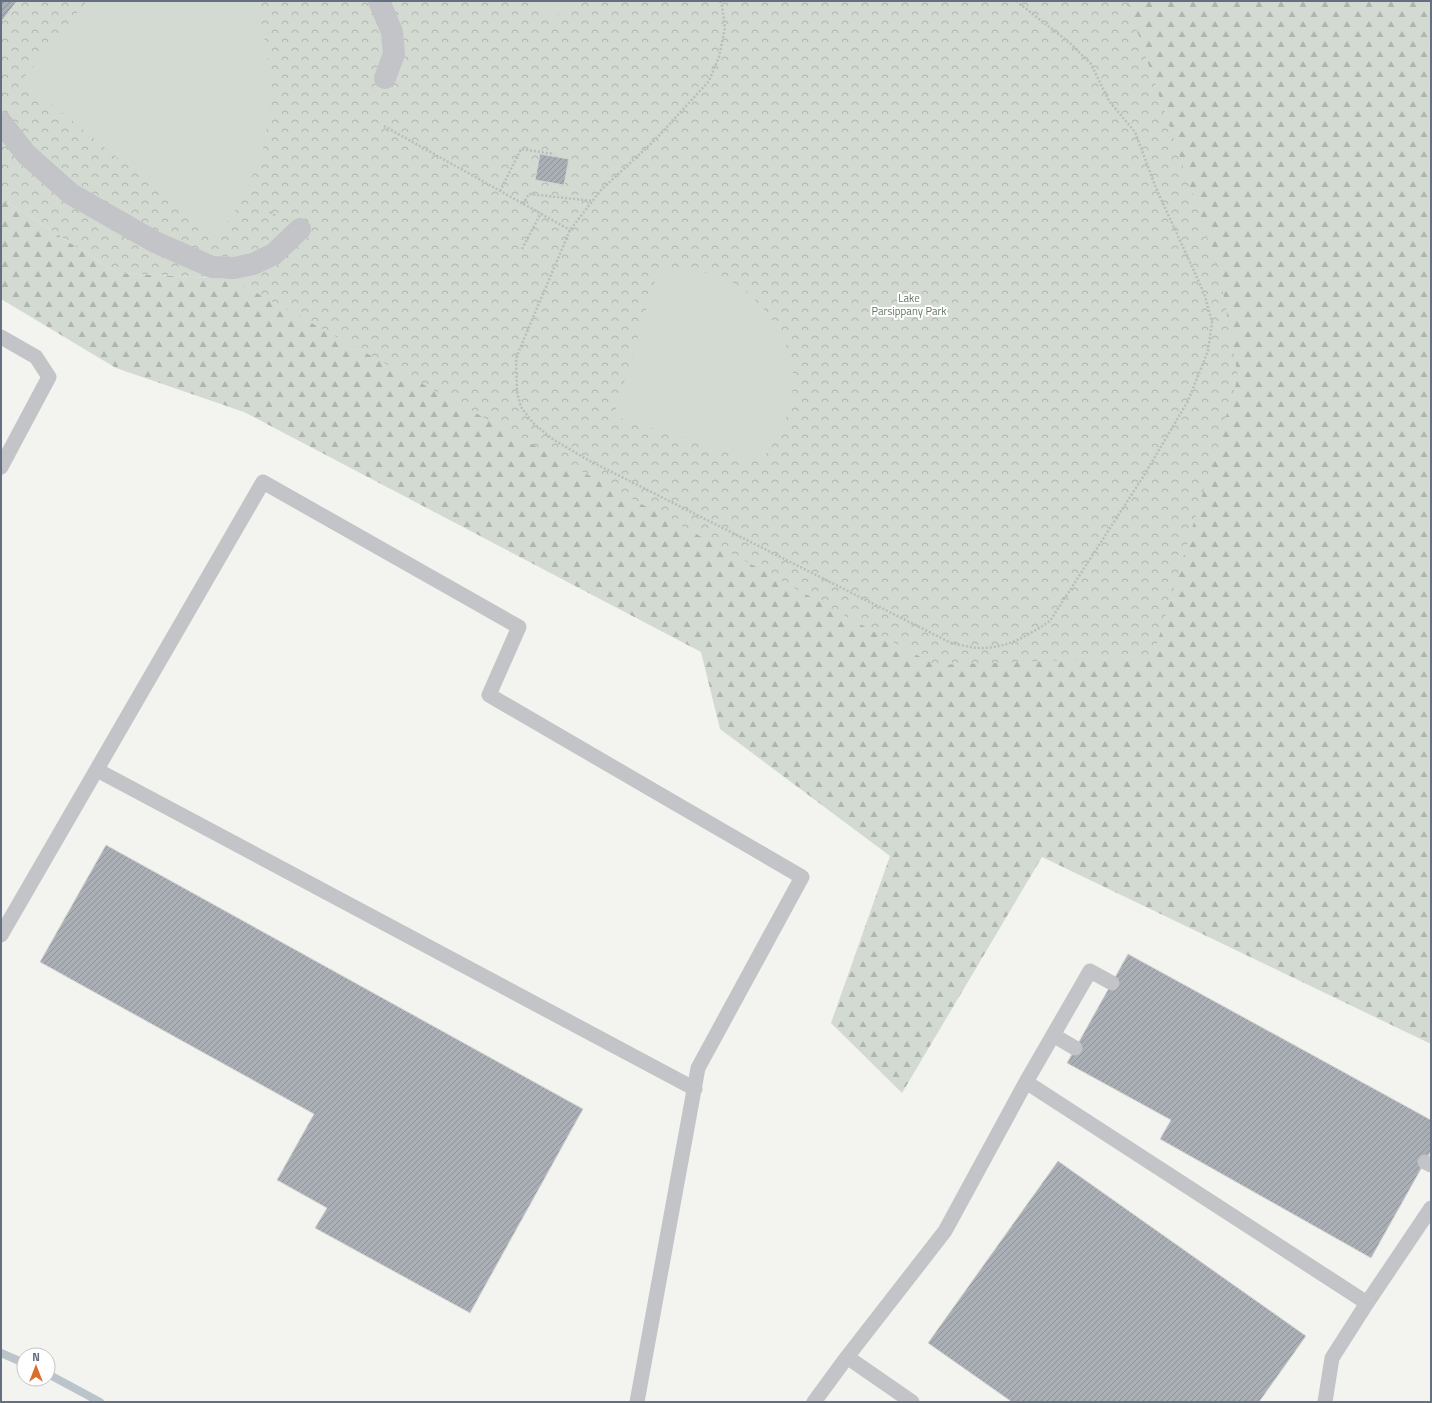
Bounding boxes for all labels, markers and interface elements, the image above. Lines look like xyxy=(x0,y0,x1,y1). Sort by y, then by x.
park label: Lake Parsippany Park xyxy=(871,290,947,319)
north arrow xyxy=(16,1347,56,1387)
text: N xyxy=(32,1349,40,1365)

